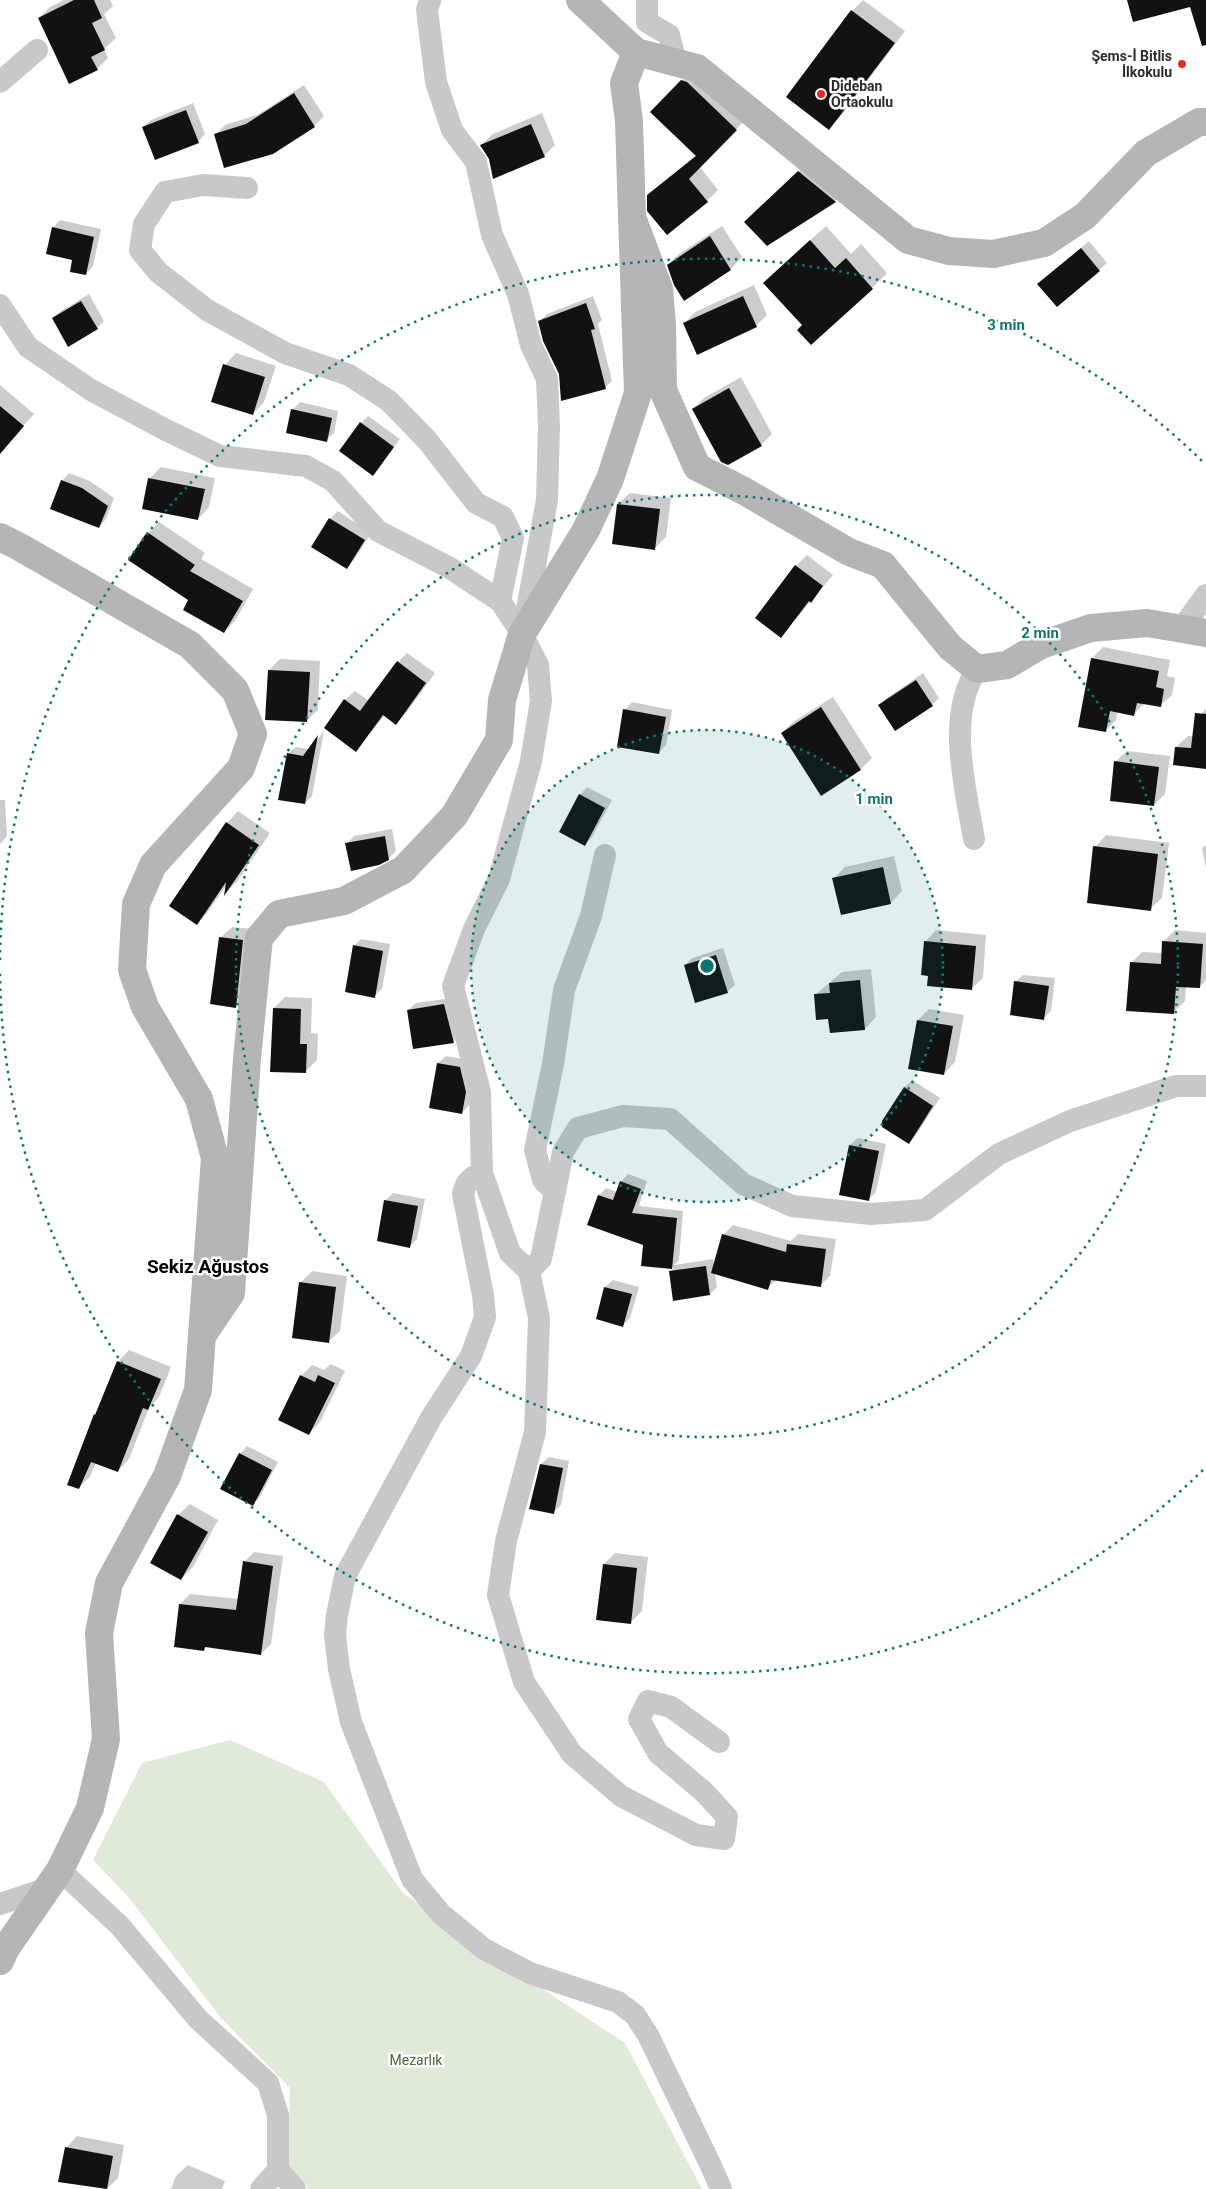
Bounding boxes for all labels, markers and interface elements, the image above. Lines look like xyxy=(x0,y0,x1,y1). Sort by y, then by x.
place label: Şems-İ Bitlis İlkokulu xyxy=(1091,48,1172,80)
marker: Şems-İ Bitlis İlkokulu xyxy=(1176,58,1188,70)
place label: Dideban Ortaokulu xyxy=(831,78,893,110)
marker: Dideban Ortaokulu xyxy=(815,88,827,100)
text: 3 min xyxy=(987,316,1025,334)
text: 2 min xyxy=(1021,624,1059,642)
text: 1 min xyxy=(855,790,893,808)
centre of rings xyxy=(698,957,716,975)
district label: Sekiz Ağustos xyxy=(147,1255,269,1278)
park label: Mezarlık xyxy=(390,2052,443,2068)

